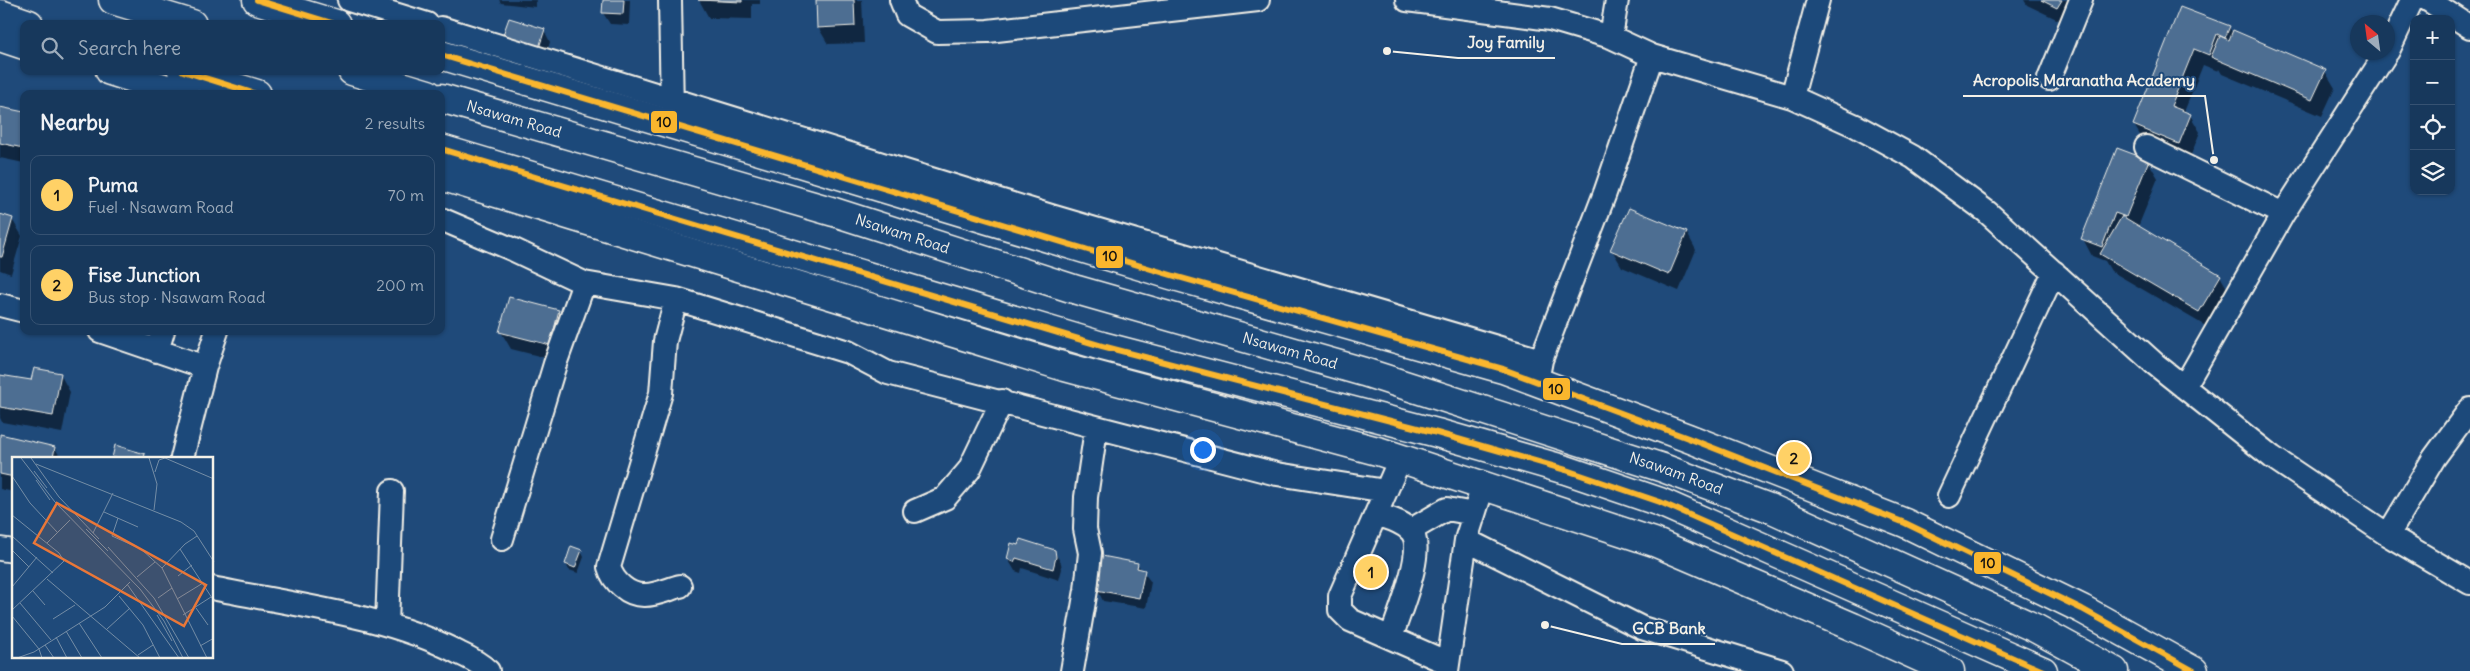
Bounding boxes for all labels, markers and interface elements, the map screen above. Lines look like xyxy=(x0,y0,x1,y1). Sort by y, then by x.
north arrow xyxy=(2350,15,2395,60)
map controls xyxy=(2410,15,2455,195)
button: + xyxy=(2410,15,2455,60)
search box xyxy=(20,20,445,75)
callout: Joy Family xyxy=(1458,27,1555,58)
text: Joy Family xyxy=(1467,32,1545,53)
icon: search xyxy=(38,34,66,62)
text: Search here xyxy=(78,36,181,60)
button: − xyxy=(2410,60,2455,105)
callout: Acropolis Maranatha Academy xyxy=(1963,65,2205,96)
text: Acropolis Maranatha Academy xyxy=(1973,70,2195,91)
street label: Nsawam Road xyxy=(464,96,564,142)
button: locate xyxy=(2410,105,2455,150)
text: Nearby xyxy=(40,109,110,136)
line badge: 10 xyxy=(650,110,678,134)
text: 2 results xyxy=(365,113,425,133)
text: 10 xyxy=(657,113,671,131)
button: layers xyxy=(2410,150,2455,195)
text: Puma xyxy=(88,173,138,197)
text: 1 xyxy=(54,185,60,205)
text: 70 m xyxy=(388,185,424,205)
text: Fuel · Nsawam Road xyxy=(88,197,234,217)
street label: Nsawam Road xyxy=(853,209,952,258)
line badge: 10 xyxy=(1095,245,1124,269)
text: 10 xyxy=(1103,247,1117,265)
text: Fise Junction xyxy=(88,263,200,287)
text: 2 xyxy=(53,275,61,295)
text: 200 m xyxy=(376,275,424,295)
text: Bus stop · Nsawam Road xyxy=(88,287,265,307)
street label: Nsawam Road xyxy=(1240,328,1340,373)
line badge: 10 xyxy=(1542,377,1571,401)
text: 10 xyxy=(1549,380,1563,398)
your location xyxy=(1190,437,1216,463)
pin: 2 xyxy=(1778,439,1810,477)
street label: Nsawam Road xyxy=(1627,448,1726,499)
inset map xyxy=(12,457,214,658)
line badge: 10 xyxy=(1973,551,2002,575)
pin: 1 xyxy=(1355,553,1387,591)
text: 10 xyxy=(1981,554,1995,572)
callout: GCB Bank xyxy=(1622,613,1715,644)
text: GCB Bank xyxy=(1632,618,1706,638)

